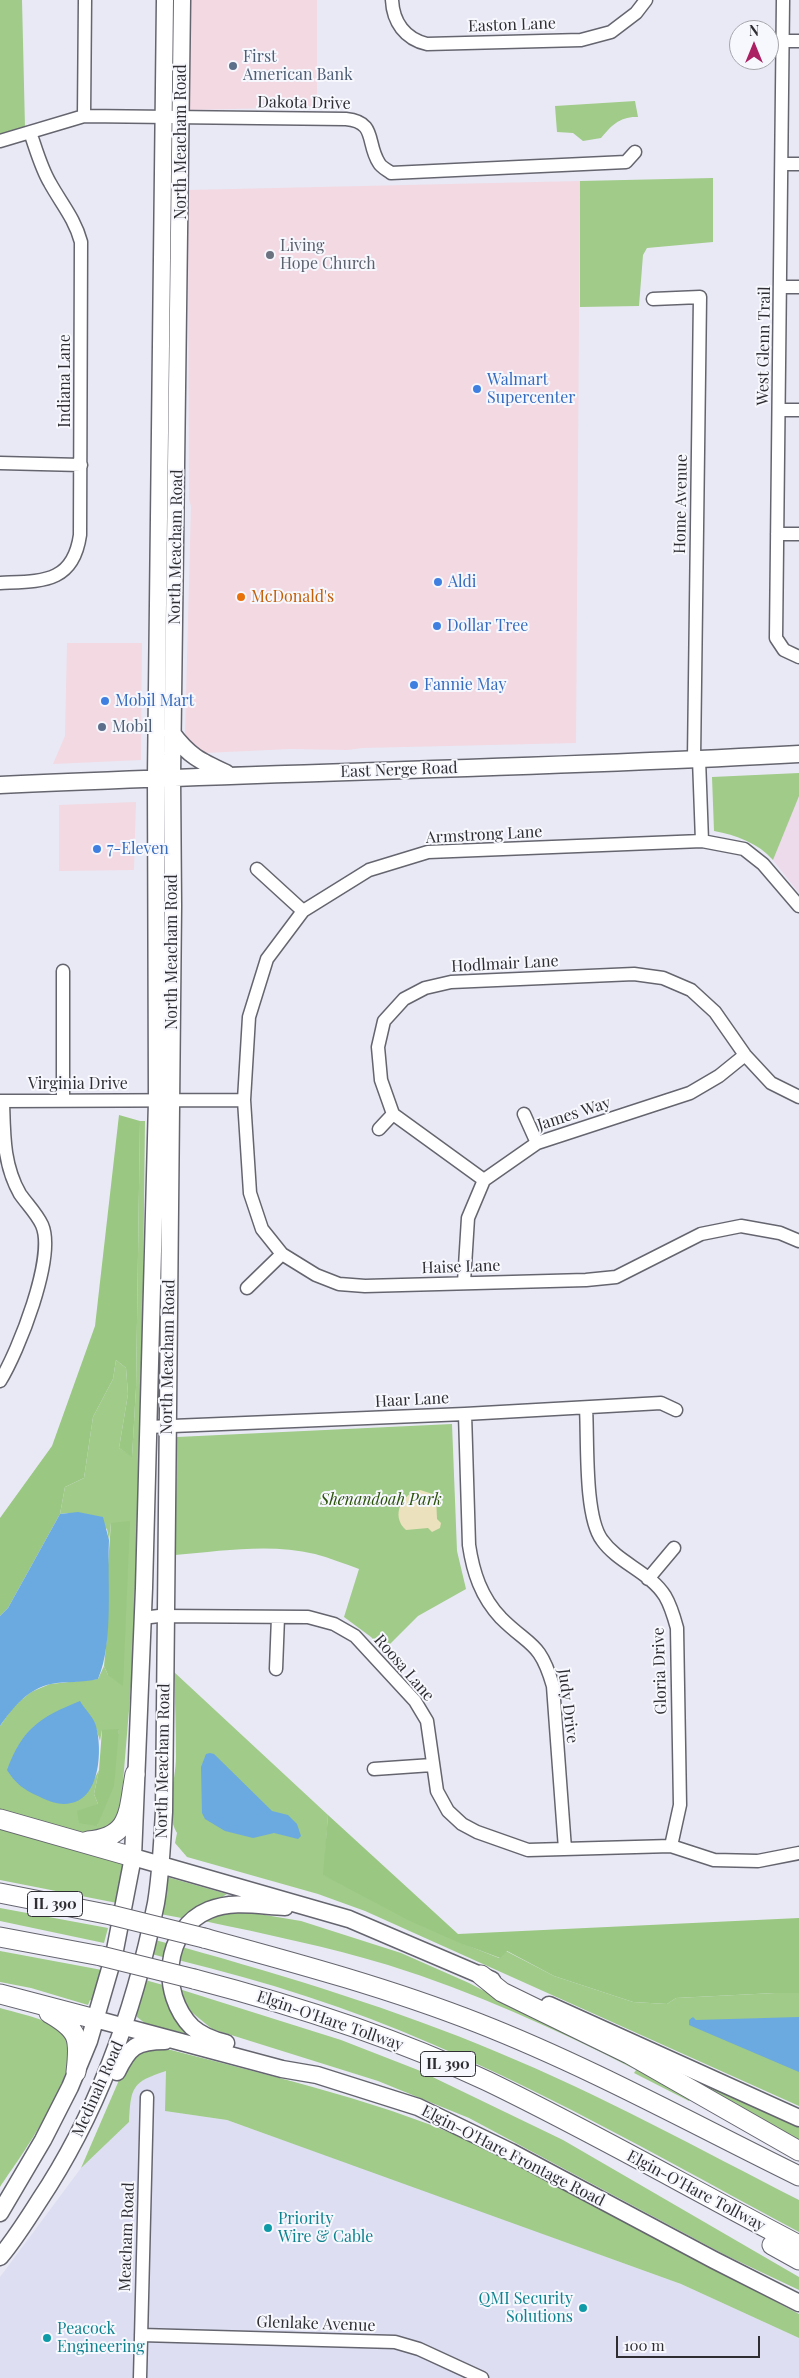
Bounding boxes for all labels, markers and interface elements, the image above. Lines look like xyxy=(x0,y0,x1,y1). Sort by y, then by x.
street label: Easton Lane xyxy=(468,14,556,36)
north arrow xyxy=(729,20,779,70)
text: N xyxy=(749,21,759,40)
place label: First American Bank xyxy=(243,47,353,85)
marker: First American Bank xyxy=(227,60,239,72)
street label: North Meacham Road xyxy=(171,64,191,220)
street label: Dakota Drive xyxy=(257,93,351,113)
place label: Living Hope Church xyxy=(280,236,376,274)
marker: Living Hope Church xyxy=(264,249,276,261)
street label: West Glenn Trail xyxy=(753,286,775,406)
street label: Indiana Lane xyxy=(55,334,75,428)
place label: Walmart Supercenter xyxy=(487,370,575,408)
marker: Walmart Supercenter xyxy=(471,383,483,395)
street label: Home Avenue xyxy=(671,454,691,554)
street label: North Meacham Road xyxy=(165,469,187,625)
place label: Aldi xyxy=(448,572,476,592)
marker: Aldi xyxy=(432,576,444,588)
place label: McDonald's xyxy=(251,587,334,607)
marker: McDonald's xyxy=(235,591,247,603)
place label: Dollar Tree xyxy=(447,616,528,636)
marker: Dollar Tree xyxy=(431,620,443,632)
place label: Fannie May xyxy=(424,675,507,695)
marker: Fannie May xyxy=(408,679,420,691)
place label: Mobil Mart xyxy=(115,691,194,711)
marker: Mobil Mart xyxy=(99,695,111,707)
place label: Mobil xyxy=(112,717,153,737)
marker: Mobil xyxy=(96,721,108,733)
street label: East Nerge Road xyxy=(340,758,458,782)
street label: Armstrong Lane xyxy=(425,822,543,848)
place label: 7-Eleven xyxy=(107,839,169,859)
marker: 7-Eleven xyxy=(91,843,103,855)
street label: North Meacham Road xyxy=(162,874,182,1030)
street label: Hodlmair Lane xyxy=(451,952,559,976)
street label: Virginia Drive xyxy=(28,1074,128,1094)
street label: James Way xyxy=(535,1093,613,1135)
street label: Haise Lane xyxy=(421,1256,501,1278)
street label: North Meacham Road xyxy=(157,1279,179,1435)
street label: Haar Lane xyxy=(375,1388,449,1412)
park label: Shenandoah Park xyxy=(320,1490,442,1510)
street label: Gloria Drive xyxy=(649,1627,671,1715)
street label: Roosa Lane xyxy=(370,1631,438,1705)
street label: Judy Drive xyxy=(554,1668,582,1744)
street label: North Meacham Road xyxy=(152,1683,174,1839)
road number: IL 390 xyxy=(28,1892,82,1916)
street label: Elgin-O'Hare Tollway xyxy=(254,1987,406,2055)
street label: Medinah Road xyxy=(68,2038,128,2140)
road number: IL 390 xyxy=(420,2052,476,2076)
street label: Elgin-O'Hare Frontage Road xyxy=(418,2101,608,2211)
street label: Elgin-O'Hare Tollway xyxy=(624,2146,768,2236)
street label: Meacham Road xyxy=(115,2182,139,2292)
place label: Priority Wire & Cable xyxy=(278,2209,373,2247)
marker: Priority Wire & Cable xyxy=(262,2222,274,2234)
place label: QMI Security Solutions xyxy=(479,2289,573,2327)
marker: QMI Security Solutions xyxy=(577,2302,589,2314)
street label: Glenlake Avenue xyxy=(256,2312,376,2336)
place label: Peacock Engineering xyxy=(57,2319,145,2357)
scale bar xyxy=(619,2326,763,2358)
marker: Peacock Engineering xyxy=(41,2332,53,2344)
text: 100 m xyxy=(624,2335,665,2355)

